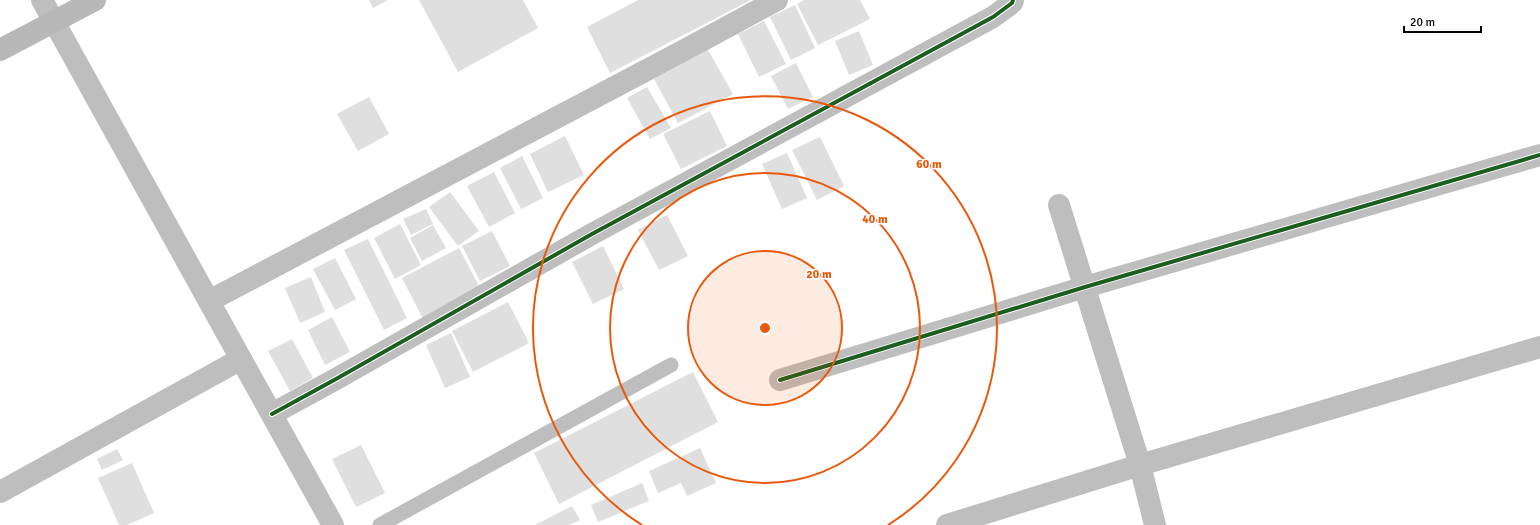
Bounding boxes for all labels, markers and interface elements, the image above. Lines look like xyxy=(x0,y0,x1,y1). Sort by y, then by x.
scale bar xyxy=(1404,8,1481,34)
text: 20 m xyxy=(1410,15,1435,30)
text: 60 m xyxy=(916,157,942,172)
text: 40 m xyxy=(862,212,888,227)
text: 20 m xyxy=(806,267,832,282)
centre of rings xyxy=(758,321,772,335)

